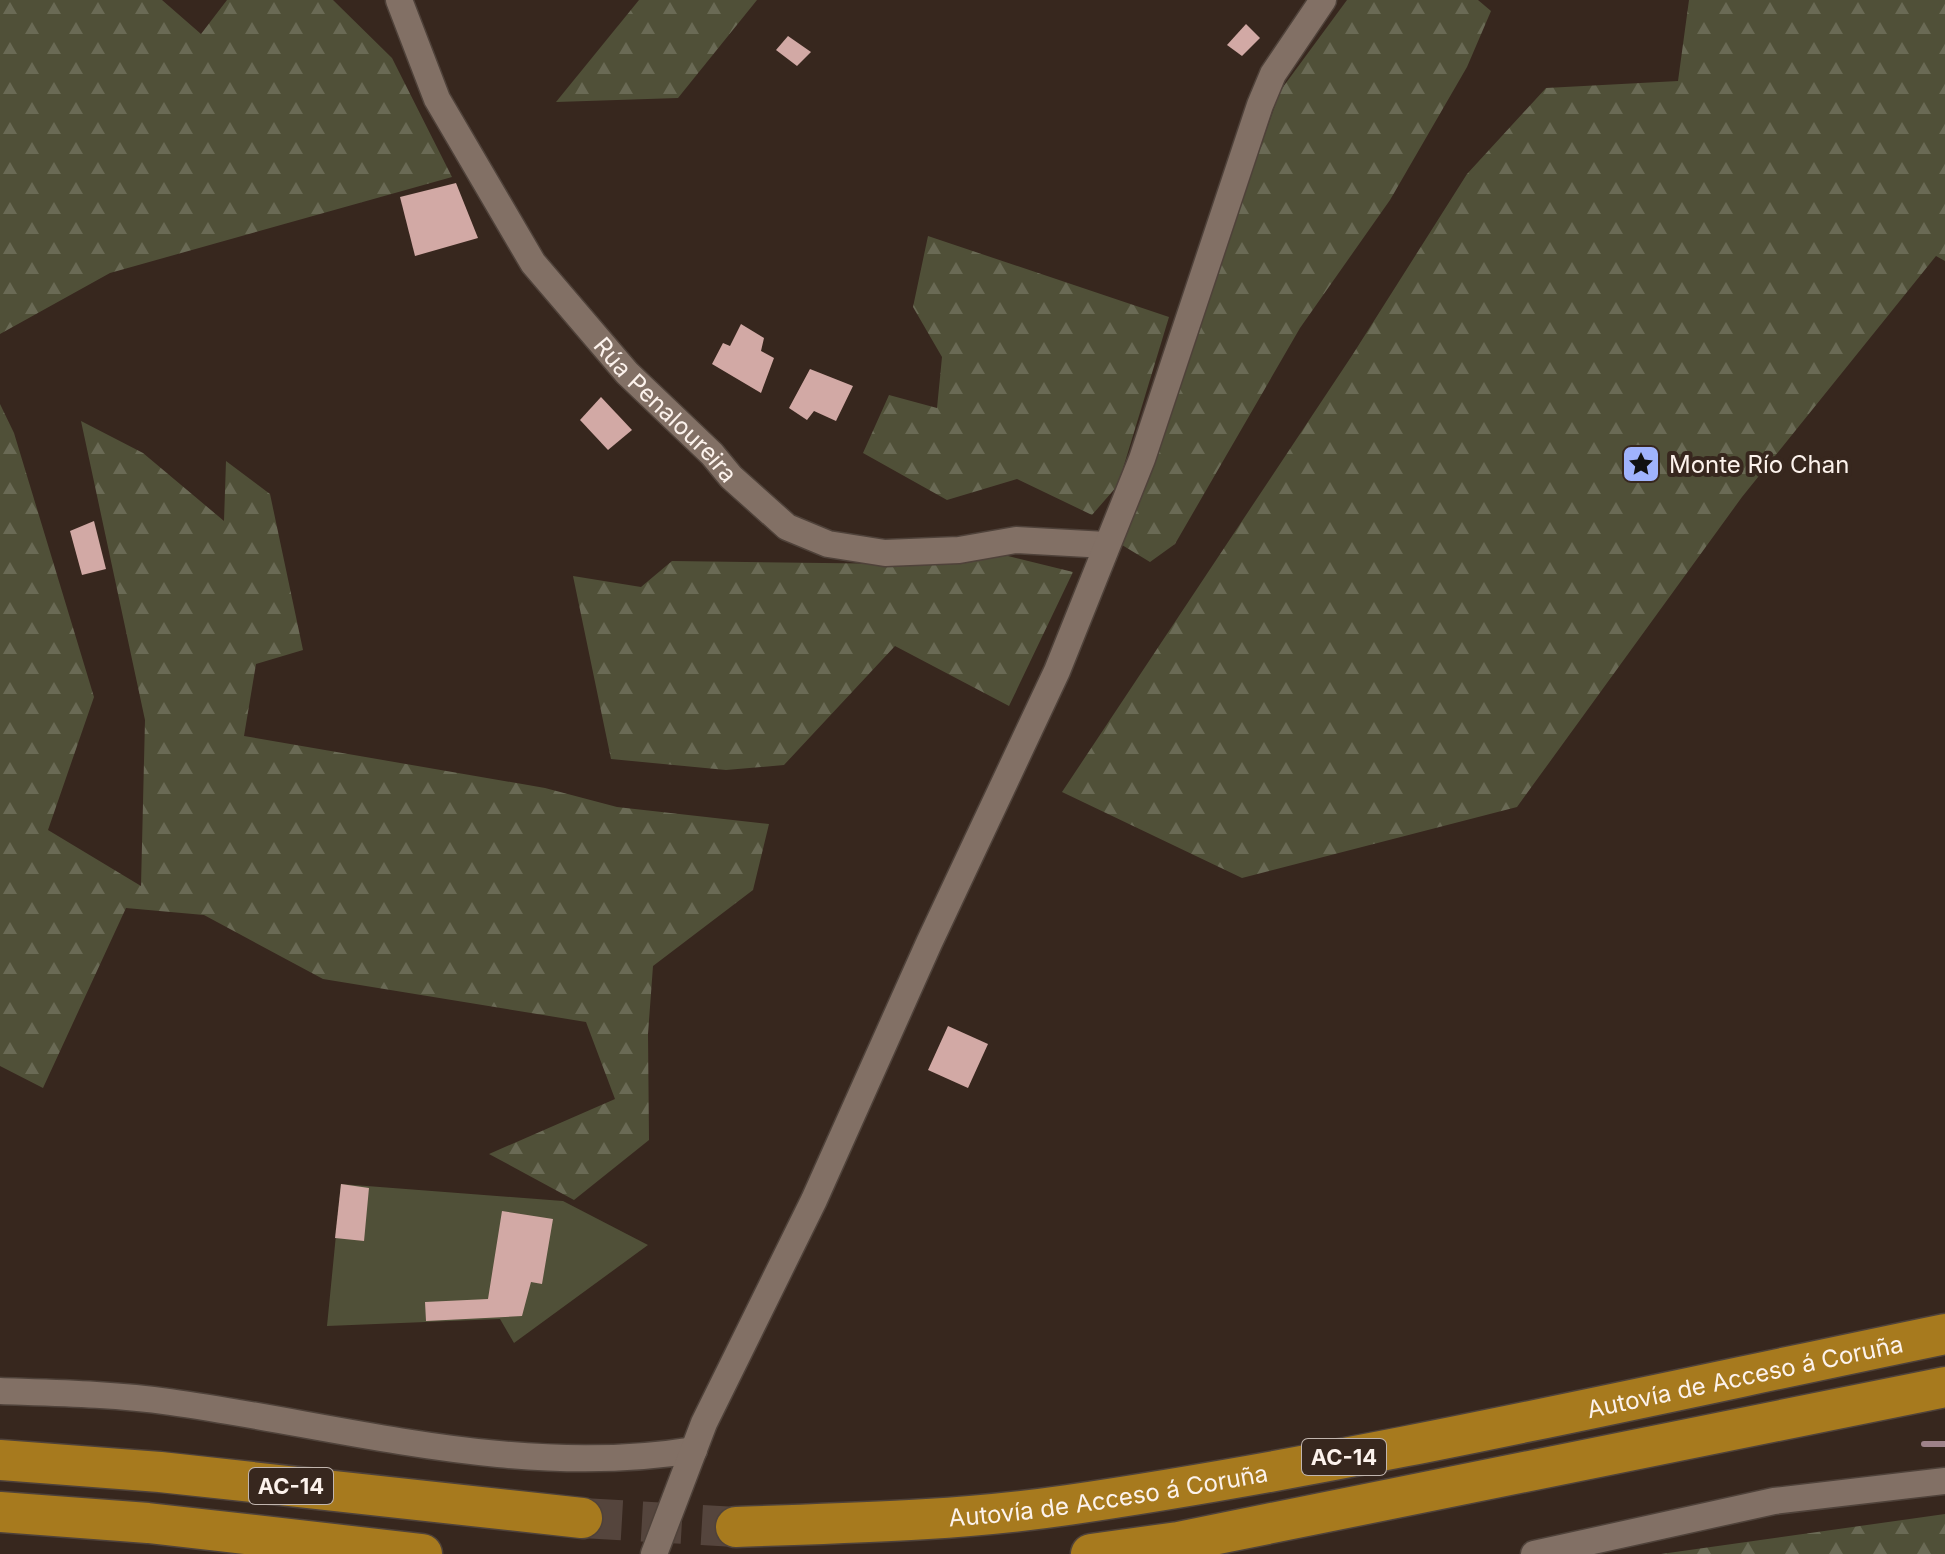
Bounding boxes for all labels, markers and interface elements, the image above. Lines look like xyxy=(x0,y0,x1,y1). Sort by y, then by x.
street label: Rúa Penaloureira xyxy=(588,331,743,488)
place icon: Monte Río Chan xyxy=(1620,443,1662,485)
place label: Monte Río Chan xyxy=(1669,450,1849,479)
street label: Autovía de Acceso á Coruña xyxy=(1584,1329,1905,1424)
road number: AC-14 xyxy=(1302,1439,1386,1475)
street label: Autovía de Acceso á Coruña xyxy=(948,1458,1270,1532)
road number: AC-14 xyxy=(249,1468,333,1504)

